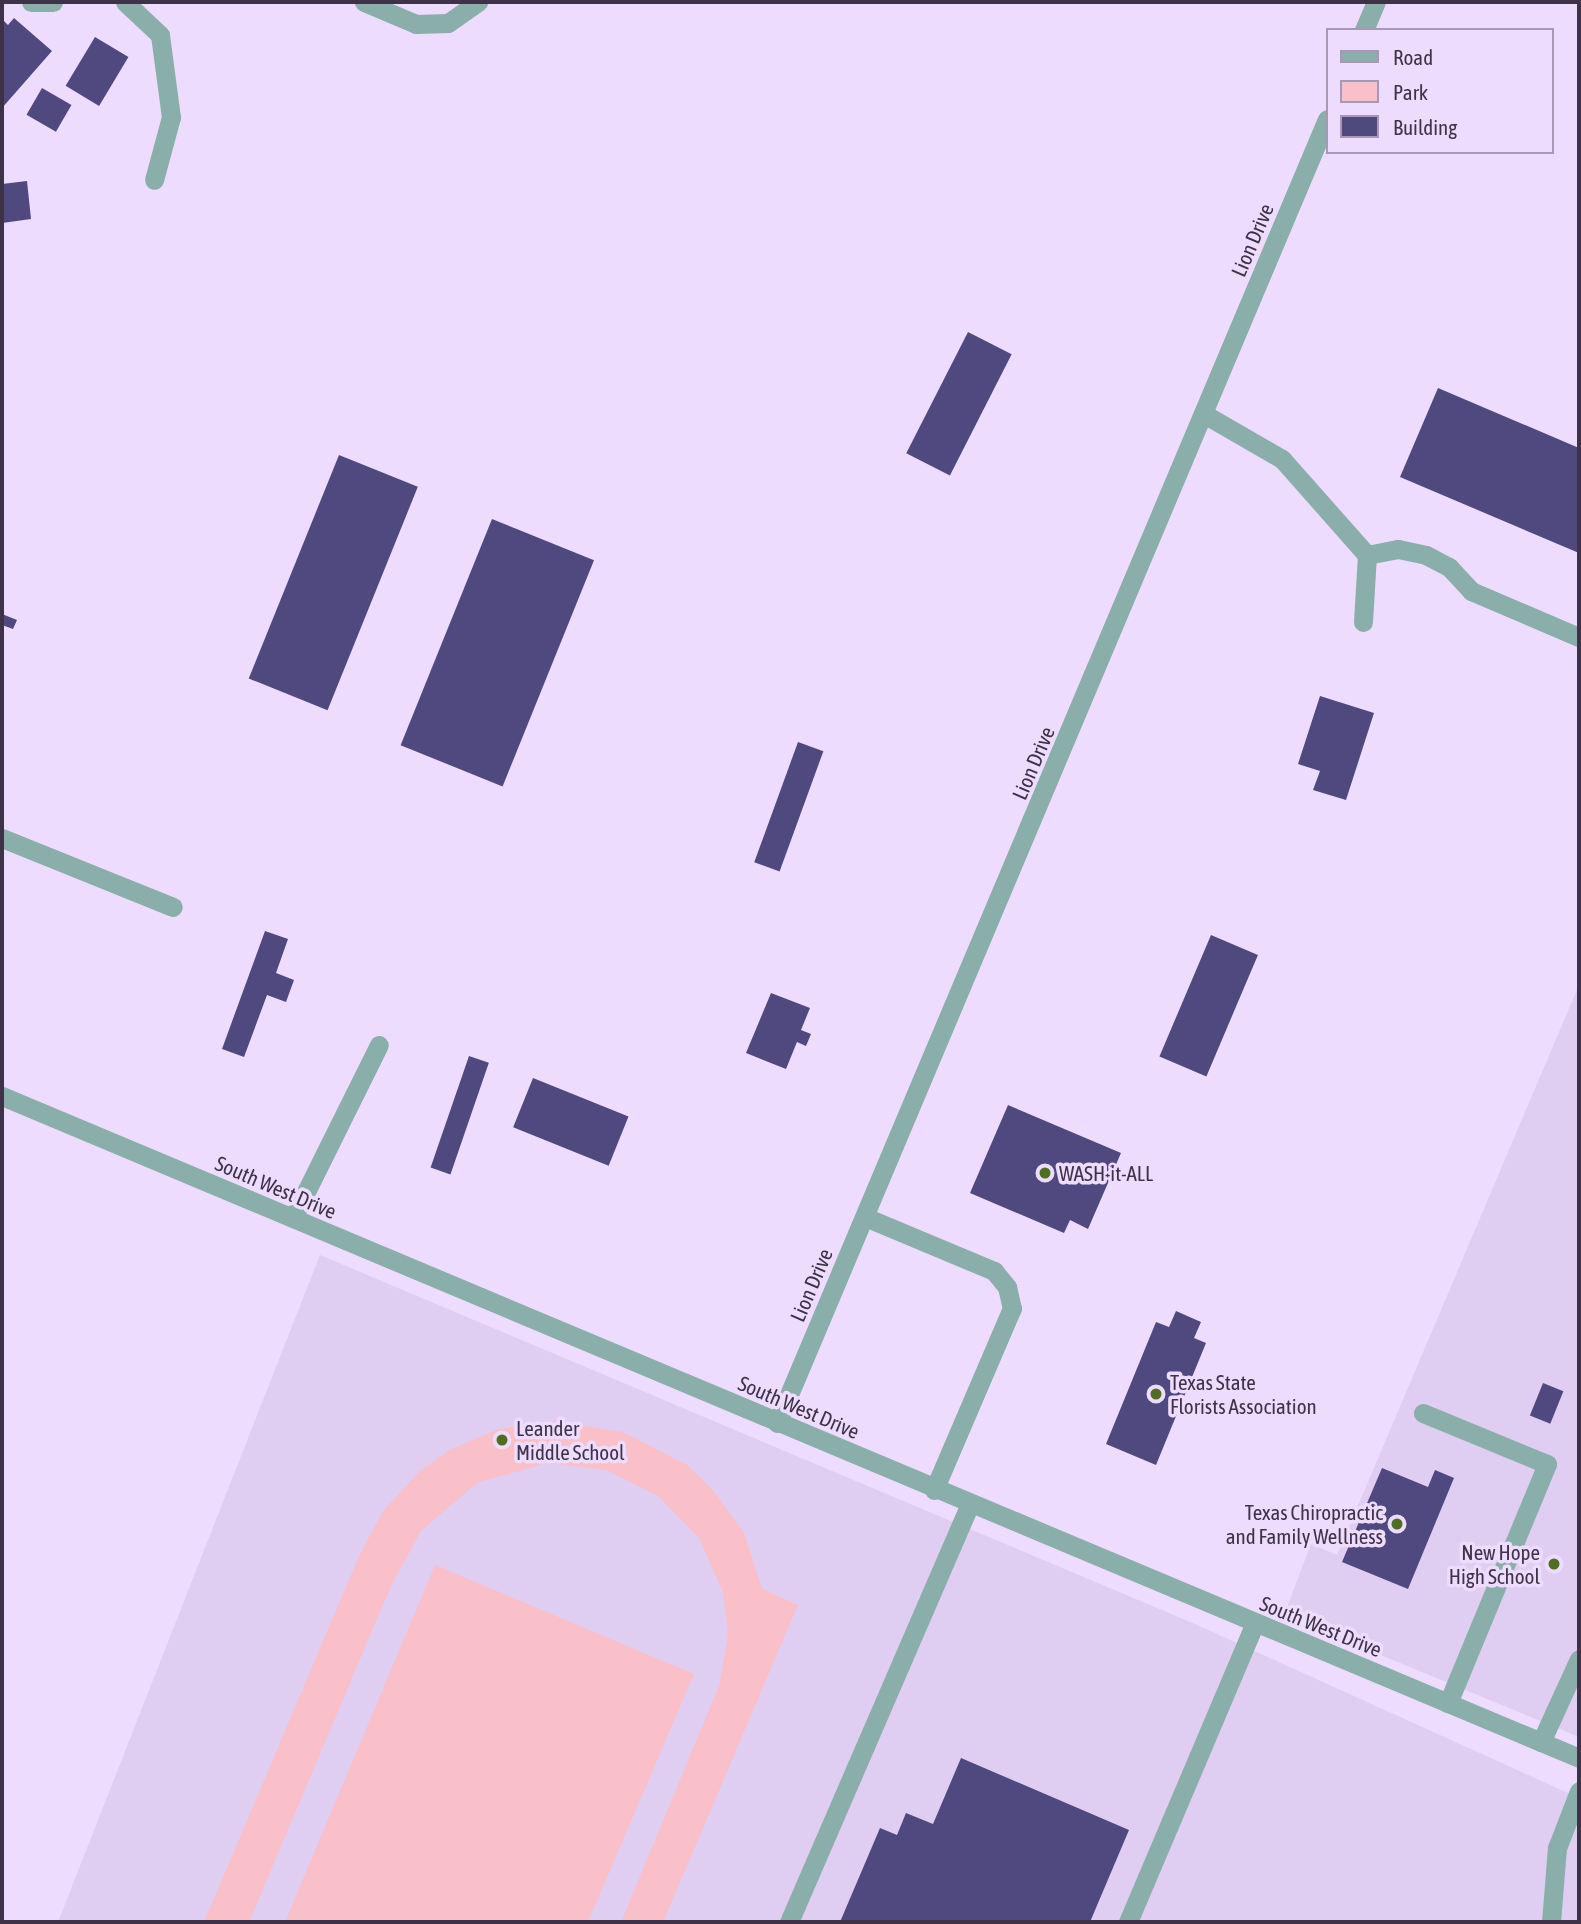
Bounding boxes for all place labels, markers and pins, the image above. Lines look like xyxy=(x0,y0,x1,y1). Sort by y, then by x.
place label: WASH-it-ALL xyxy=(1059,1160,1153,1186)
marker: WASH-it-ALL xyxy=(1037,1165,1053,1181)
place label: Texas State Florists Association xyxy=(1170,1369,1317,1419)
marker: Texas State Florists Association xyxy=(1148,1386,1164,1402)
place label: Leander Middle School xyxy=(516,1415,625,1465)
marker: Leander Middle School xyxy=(494,1432,510,1448)
place label: Texas Chiropractic and Family Wellness xyxy=(1226,1499,1383,1549)
marker: Texas Chiropractic and Family Wellness xyxy=(1389,1516,1405,1532)
place label: New Hope High School xyxy=(1449,1539,1540,1589)
marker: New Hope High School xyxy=(1546,1556,1562,1572)

